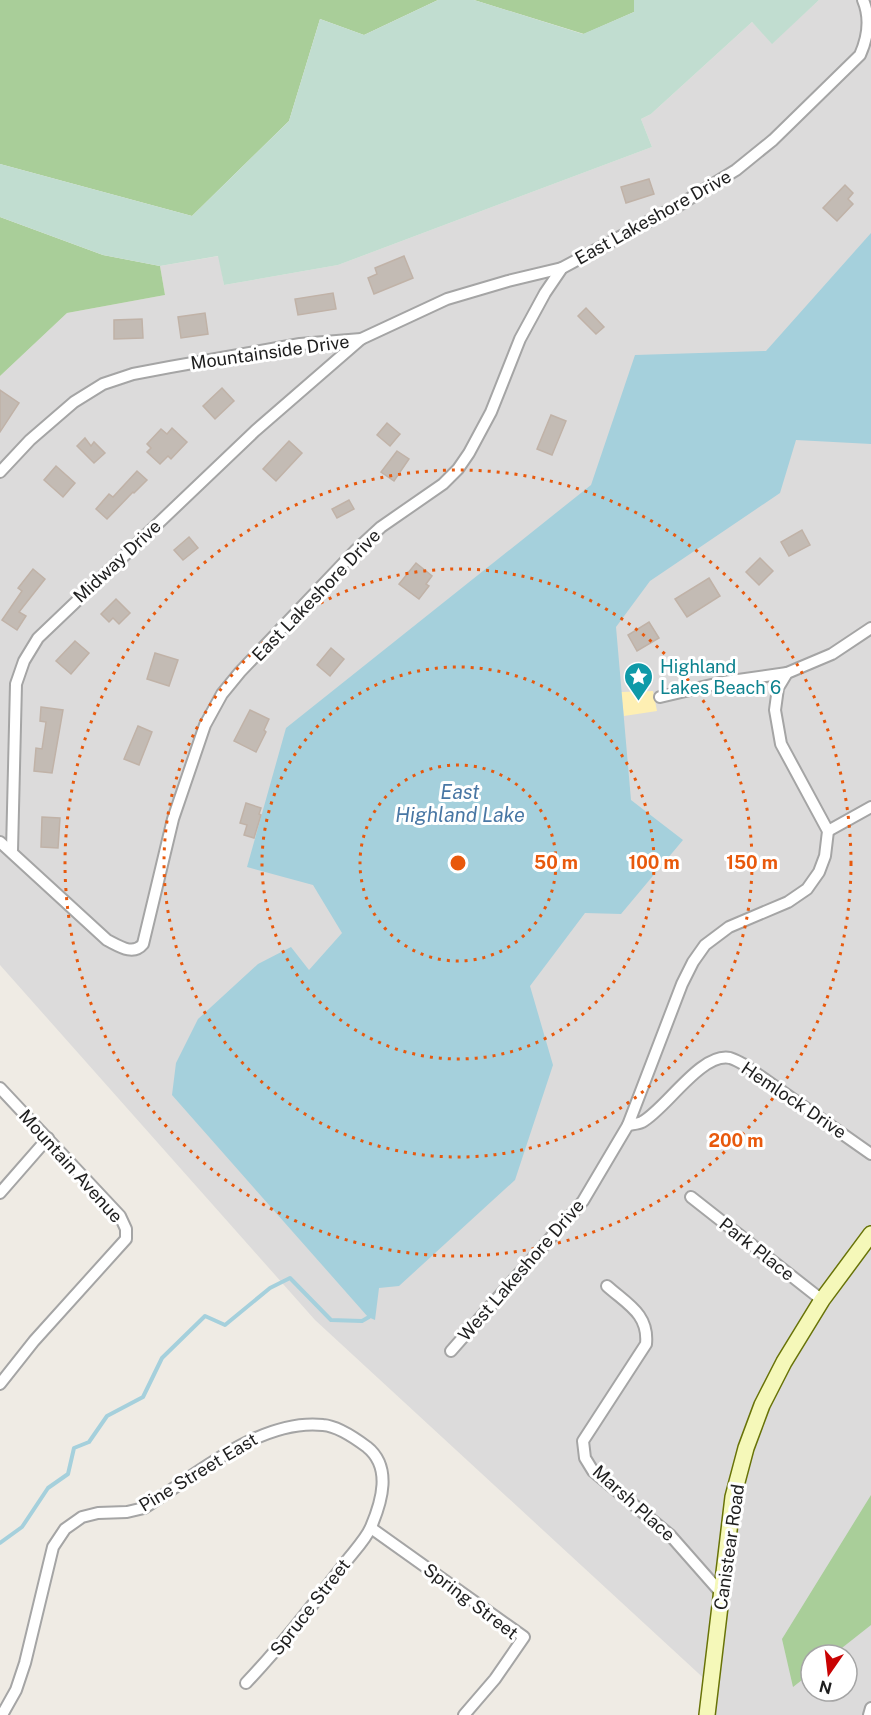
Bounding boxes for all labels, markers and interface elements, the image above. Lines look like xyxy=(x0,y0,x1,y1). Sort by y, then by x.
street label: East Lakeshore Drive xyxy=(571,165,735,269)
street label: Mountainside Drive xyxy=(189,330,351,374)
street label: Midway Drive xyxy=(69,515,165,607)
street label: East Lakeshore Drive xyxy=(248,525,384,665)
place label: Highland Lakes Beach 6 xyxy=(660,656,781,698)
place icon: Highland Lakes Beach 6 xyxy=(623,660,655,702)
water label: East Highland Lake xyxy=(395,780,525,827)
text: 50 m xyxy=(534,852,578,873)
text: 100 m xyxy=(628,852,680,873)
text: 150 m xyxy=(726,852,778,873)
centre of rings xyxy=(448,853,468,873)
street label: Hemlock Drive xyxy=(738,1057,850,1143)
street label: Mountain Avenue xyxy=(15,1105,127,1227)
text: 200 m xyxy=(709,1130,763,1151)
street label: West Lakeshore Drive xyxy=(454,1195,588,1345)
street label: Park Place xyxy=(715,1213,799,1285)
street label: Pine Street East xyxy=(135,1428,261,1516)
street label: Marsh Place xyxy=(589,1461,679,1545)
street label: Canistear Road xyxy=(710,1483,748,1611)
street label: Spruce Street xyxy=(266,1554,354,1660)
street label: Spring Street xyxy=(420,1559,522,1643)
north arrow xyxy=(799,1643,859,1703)
text: N xyxy=(817,1676,834,1698)

